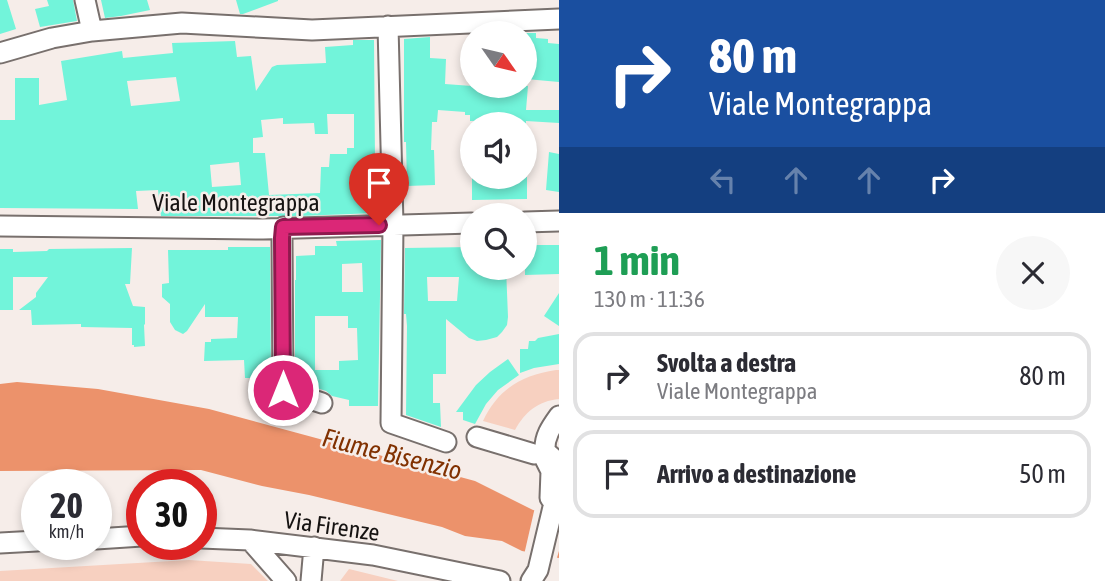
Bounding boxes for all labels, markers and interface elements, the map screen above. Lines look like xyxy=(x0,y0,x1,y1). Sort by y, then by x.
north arrow xyxy=(460,21,537,98)
map controls xyxy=(460,21,537,280)
text: 80 m xyxy=(709,27,797,83)
icon: right xyxy=(594,28,685,119)
text: Viale Montegrappa xyxy=(709,85,932,122)
button: sound xyxy=(460,112,537,189)
pin xyxy=(349,153,409,225)
icon: left xyxy=(704,161,742,199)
icon: ahead xyxy=(777,161,815,199)
icon: ahead xyxy=(850,161,888,199)
icon: right xyxy=(923,161,961,199)
icon: arrive xyxy=(360,164,398,202)
street label: Viale Montegrappa xyxy=(152,189,320,216)
button: search xyxy=(460,203,537,280)
text: 1 min xyxy=(594,236,680,284)
button: close xyxy=(996,236,1070,310)
text: 130 m · 11:36 xyxy=(594,286,705,312)
text: Svolta a destra xyxy=(657,348,796,378)
position arrow xyxy=(246,353,320,427)
icon: right xyxy=(598,357,636,395)
text: 80 m xyxy=(1019,361,1066,391)
text: Viale Montegrappa xyxy=(657,378,817,404)
water label: Fiume Bisenzio xyxy=(319,422,465,486)
icon: arrive xyxy=(598,455,636,493)
text: Arrivo a destinazione xyxy=(657,459,856,489)
text: 50 m xyxy=(1019,459,1066,489)
speed limit sign: 30 xyxy=(126,469,217,560)
text: 20 xyxy=(50,485,83,525)
street label: Via Firenze xyxy=(283,506,381,546)
text: km/h xyxy=(49,521,84,542)

